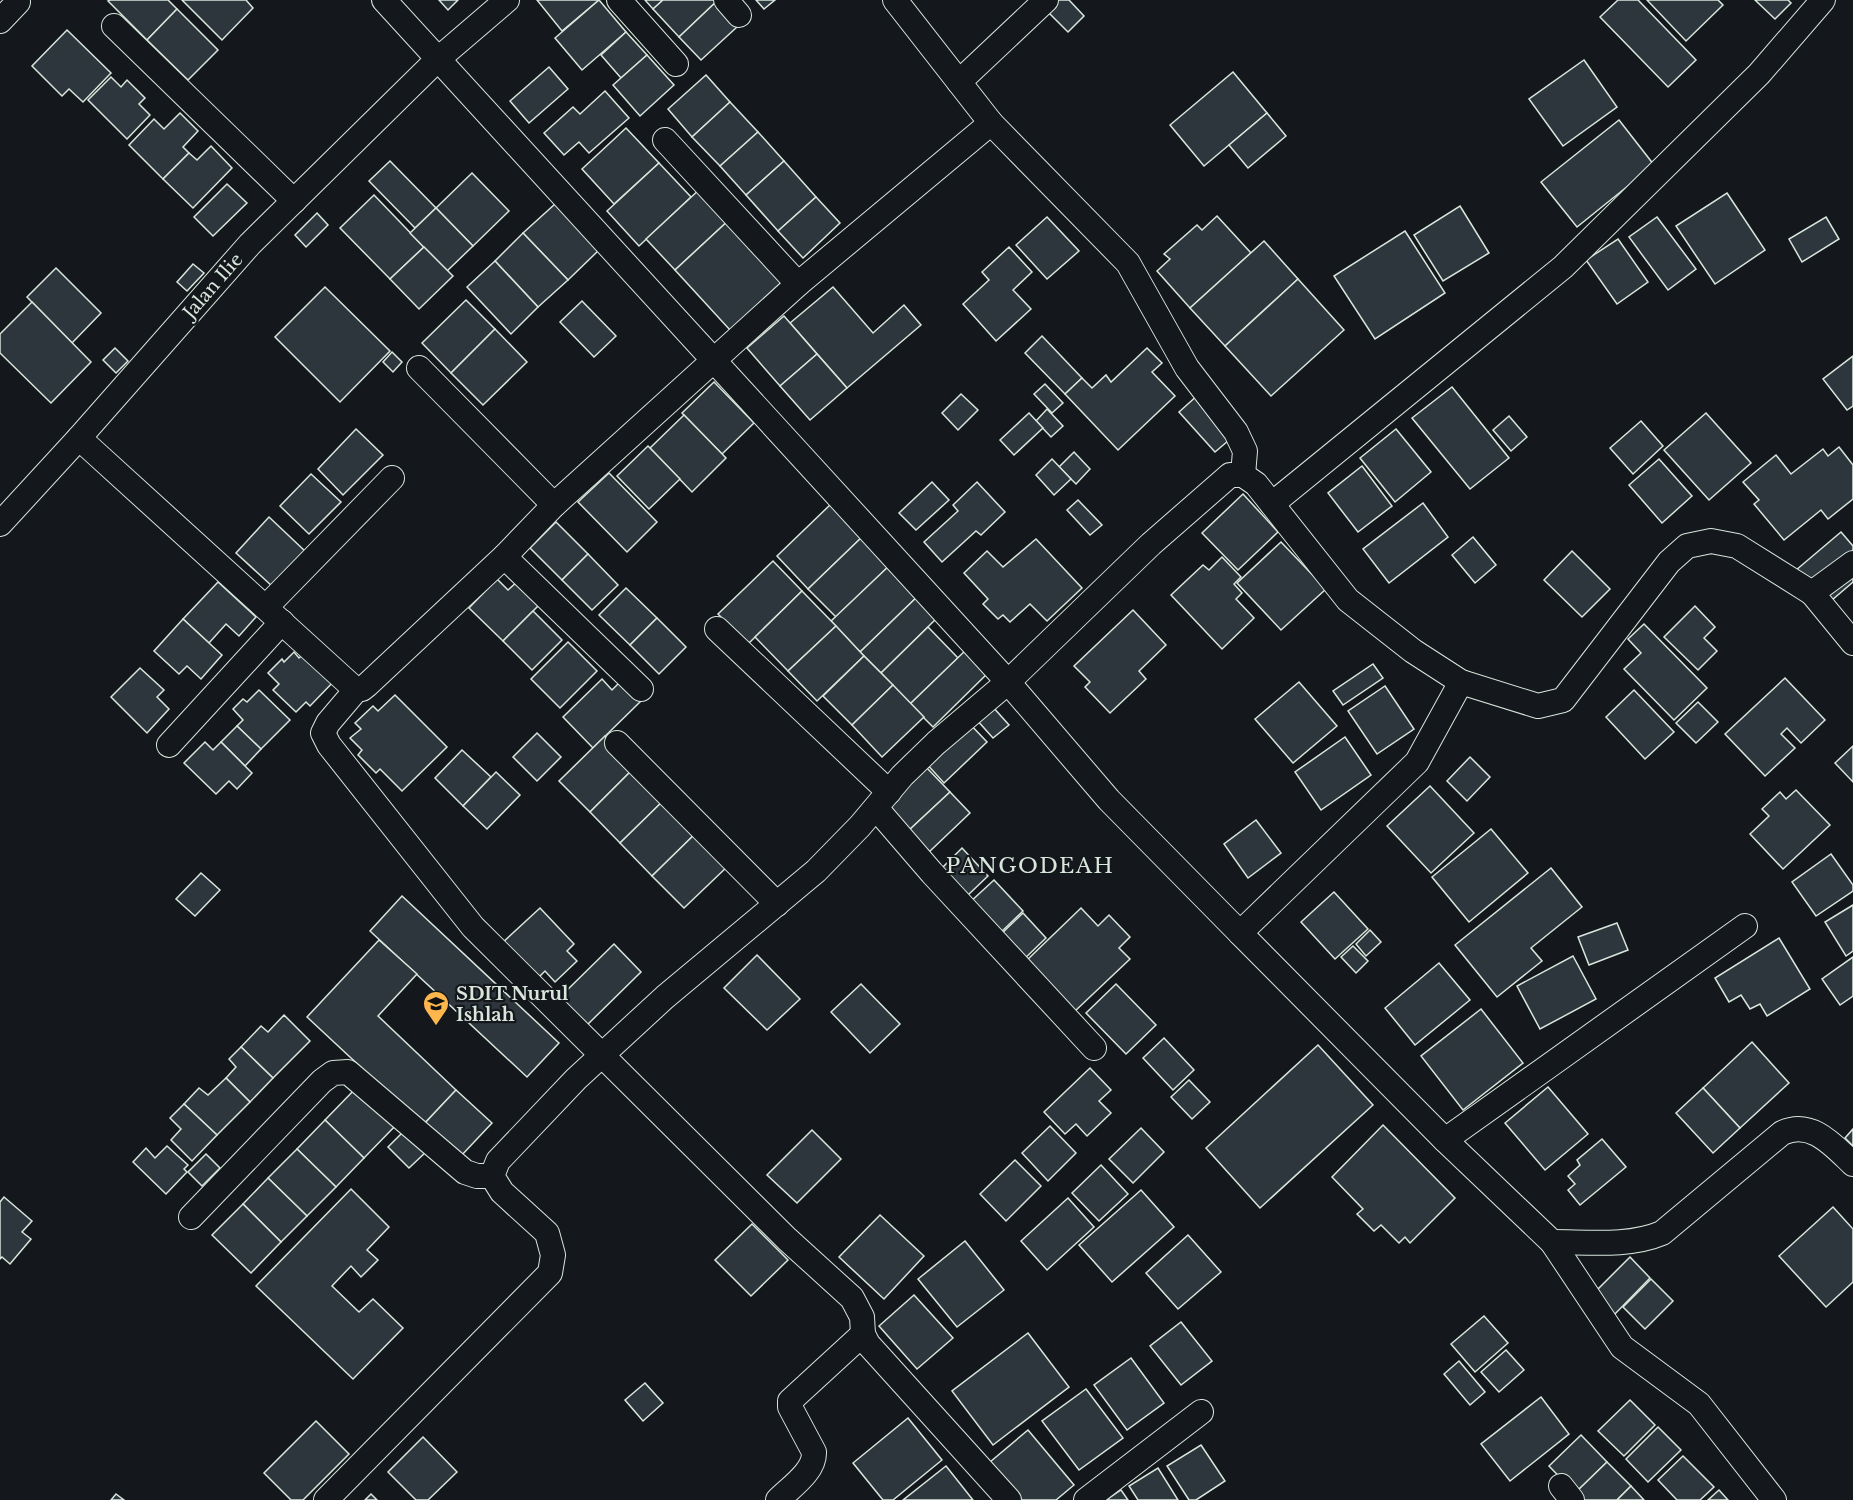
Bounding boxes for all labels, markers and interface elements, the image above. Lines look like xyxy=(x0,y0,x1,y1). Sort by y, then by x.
street label: Jalan Ilie xyxy=(177,249,247,325)
district label: PANGODEAH xyxy=(946,853,1114,879)
place label: SDIT Nurul Ishlah xyxy=(456,983,569,1026)
school or university icon: SDIT Nurul Ishlah xyxy=(421,989,451,1027)

